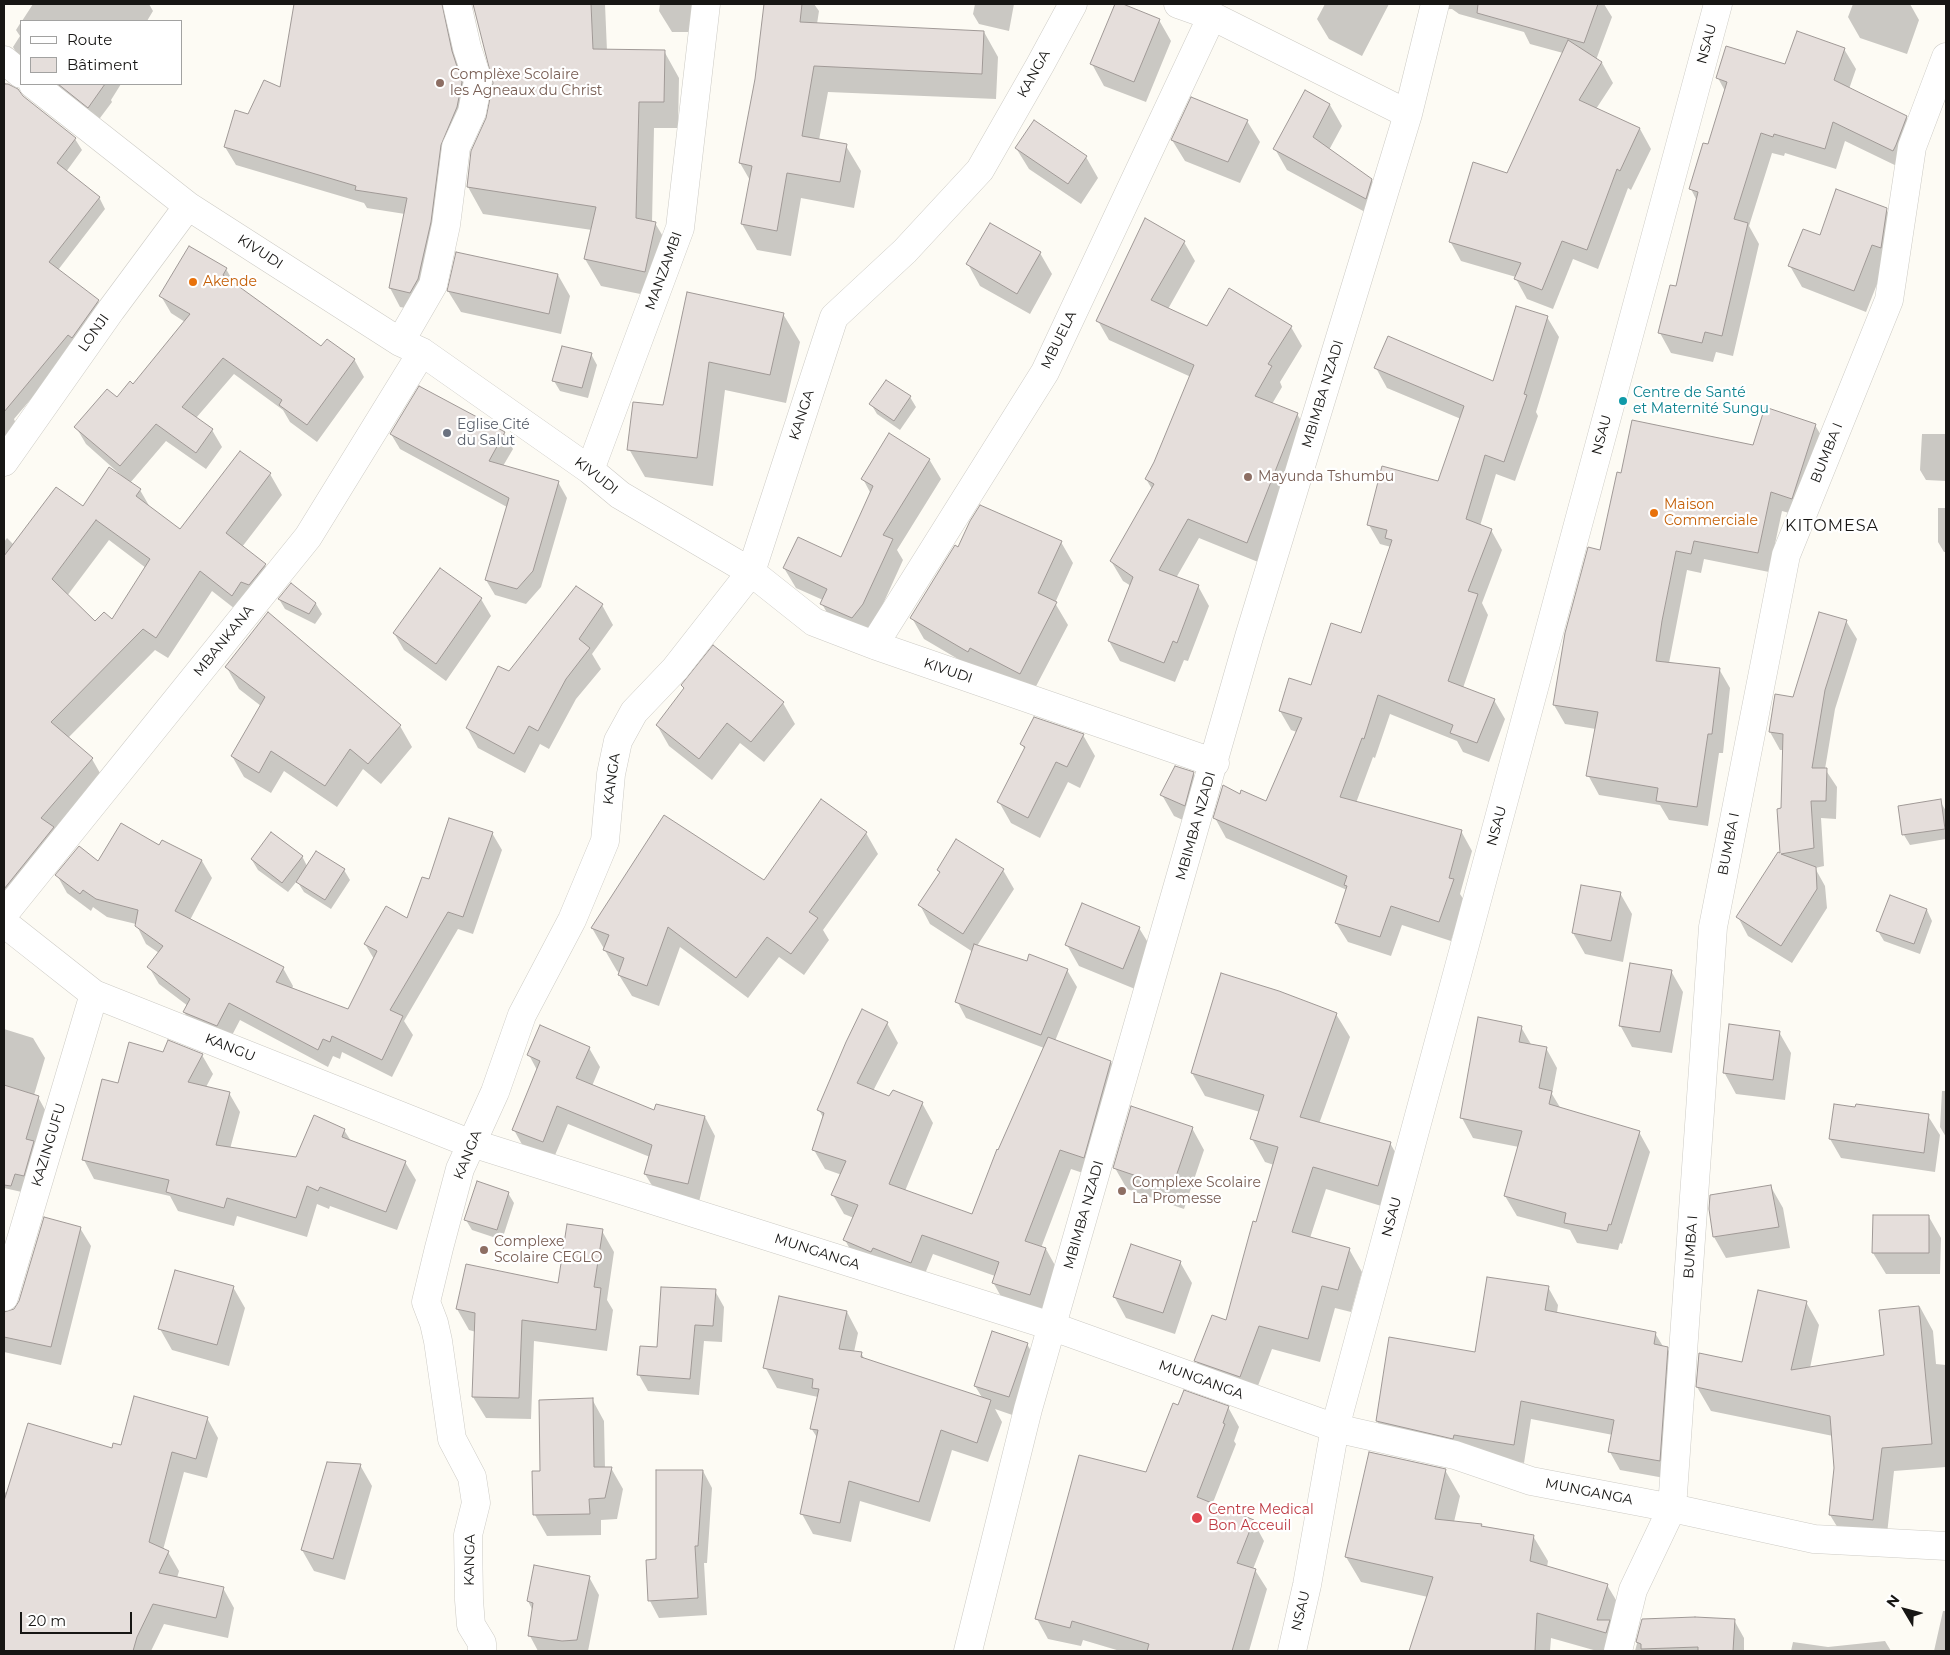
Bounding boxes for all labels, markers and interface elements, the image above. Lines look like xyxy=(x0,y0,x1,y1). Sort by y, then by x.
legend xyxy=(20,20,182,85)
street label: NSAU xyxy=(1694,22,1720,66)
text: Route xyxy=(67,30,112,49)
street label: KANGA xyxy=(1014,47,1054,101)
text: Bâtiment xyxy=(67,55,139,74)
place label: Complèxe Scolaire les Agneaux du Christ xyxy=(450,67,603,100)
marker: Complèxe Scolaire les Agneaux du Christ xyxy=(434,77,446,89)
street label: MANZAMBI xyxy=(642,230,686,312)
street label: KIVUDI xyxy=(234,231,286,273)
place label: Akende xyxy=(203,274,257,290)
marker: Akende xyxy=(187,276,199,288)
street label: MBUELA xyxy=(1038,308,1080,372)
street label: LONJI xyxy=(75,311,113,355)
street label: MBIMBA NZADI xyxy=(1299,338,1347,450)
place label: Centre de Santé et Maternité Sungu xyxy=(1633,385,1769,418)
street label: KANGA xyxy=(786,388,818,442)
marker: Centre de Santé et Maternité Sungu xyxy=(1617,395,1629,407)
street label: NSAU xyxy=(1589,413,1615,457)
place label: Eglise Cité du Salut xyxy=(457,417,530,450)
street label: BUMBA I xyxy=(1807,420,1847,486)
marker: Eglise Cité du Salut xyxy=(441,427,453,439)
street label: KIVUDI xyxy=(571,454,621,498)
place label: Mayunda Tshumbu xyxy=(1258,469,1394,485)
marker: Mayunda Tshumbu xyxy=(1242,471,1254,483)
place label: Maison Commerciale xyxy=(1664,497,1758,530)
marker: Maison Commerciale xyxy=(1648,507,1660,519)
district label: KITOMESA xyxy=(1784,516,1880,536)
street label: MBANKANA xyxy=(190,602,258,680)
street label: KIVUDI xyxy=(921,655,975,687)
street label: KANGA xyxy=(600,752,624,806)
street label: MBIMBA NZADI xyxy=(1172,770,1220,882)
street label: NSAU xyxy=(1484,804,1510,848)
street label: BUMBA I xyxy=(1715,811,1743,877)
street label: KANGU xyxy=(202,1030,258,1066)
street label: KAZINGUFU xyxy=(28,1101,70,1189)
street label: KANGA xyxy=(450,1128,486,1182)
street label: MBIMBA NZADI xyxy=(1060,1159,1108,1271)
place label: Complexe Scolaire La Promesse xyxy=(1132,1175,1261,1208)
marker: Complexe Scolaire La Promesse xyxy=(1116,1185,1128,1197)
street label: NSAU xyxy=(1379,1195,1405,1239)
street label: BUMBA I xyxy=(1680,1215,1702,1279)
street label: MUNGANGA xyxy=(772,1230,862,1274)
place label: Complexe Scolaire CEGLO xyxy=(494,1234,602,1266)
marker: Complexe Scolaire CEGLO xyxy=(478,1244,490,1256)
street label: MUNGANGA xyxy=(1156,1357,1246,1403)
street label: MUNGANGA xyxy=(1544,1475,1634,1509)
place label: Centre Medical Bon Acceuil xyxy=(1208,1502,1314,1534)
marker: Centre Medical Bon Acceuil xyxy=(1190,1511,1204,1525)
street label: KANGA xyxy=(461,1534,479,1586)
north arrow xyxy=(1880,1585,1930,1635)
street label: NSAU xyxy=(1288,1589,1314,1633)
text: N xyxy=(1882,1591,1904,1611)
scale bar xyxy=(22,1602,135,1634)
text: 20 m xyxy=(28,1611,66,1630)

